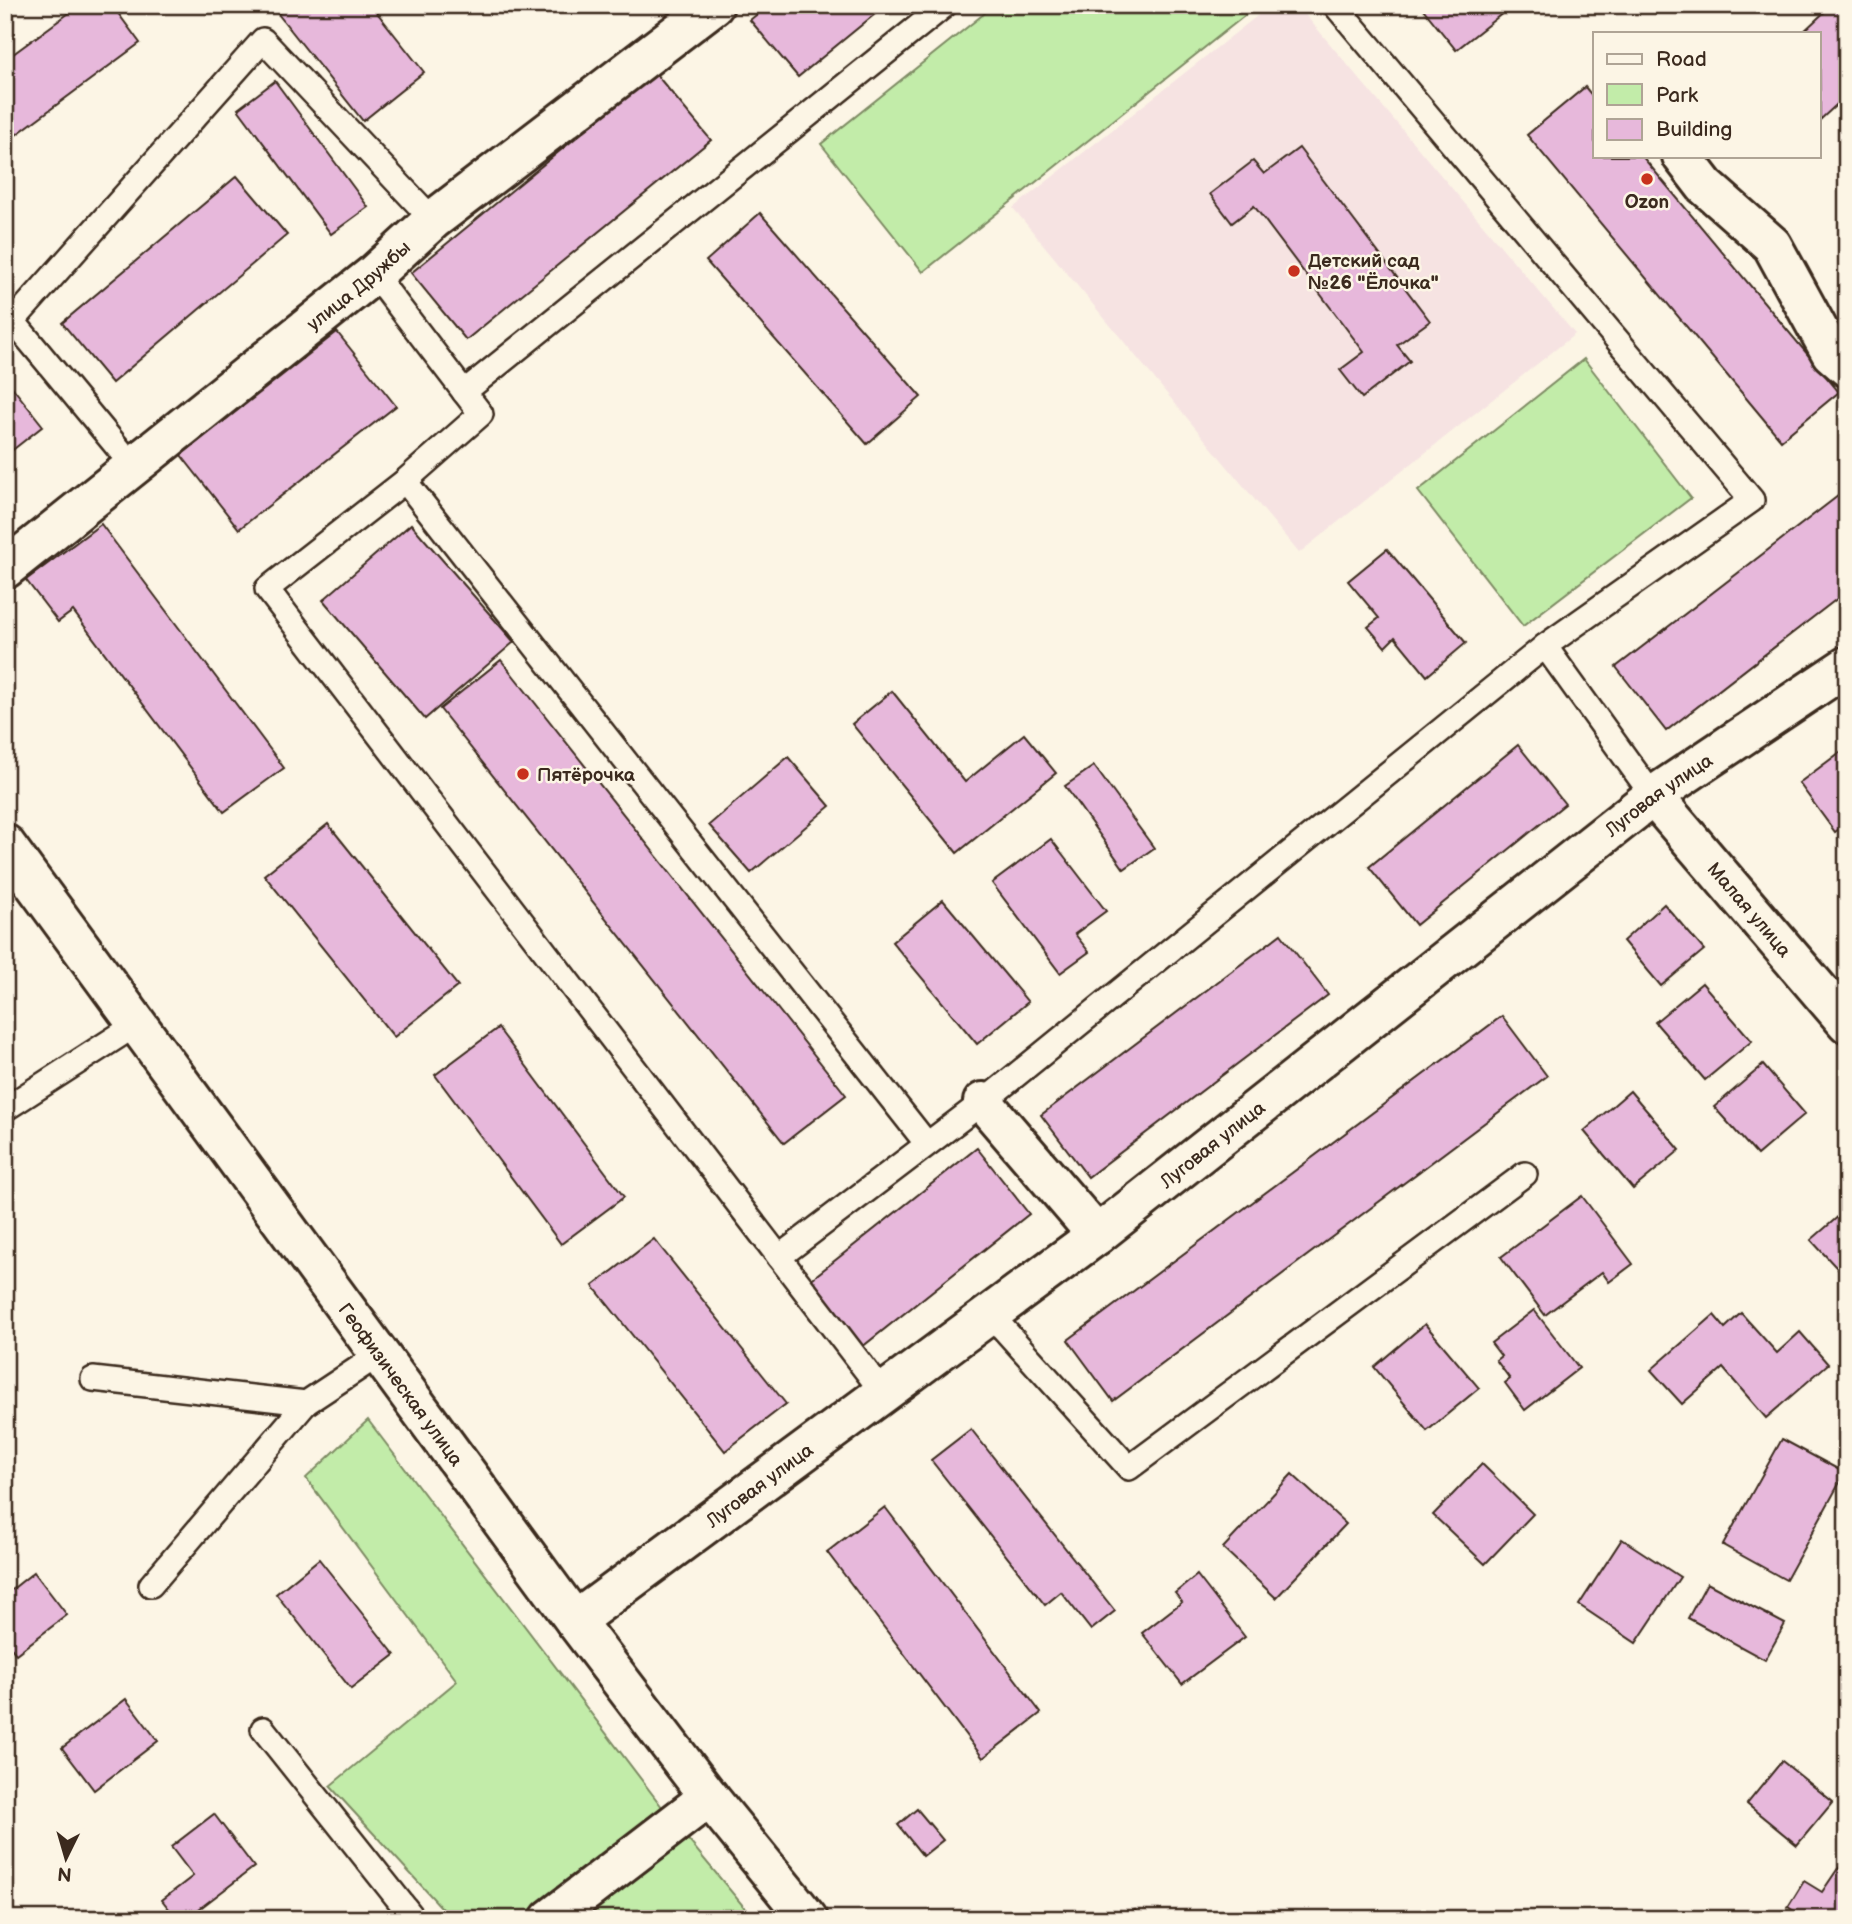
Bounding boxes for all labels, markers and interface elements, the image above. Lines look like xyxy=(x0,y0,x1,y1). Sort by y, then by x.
legend xyxy=(1593,32,1820,158)
text: Road xyxy=(1656,47,1707,72)
text: Park xyxy=(1656,83,1699,108)
text: Building xyxy=(1656,117,1732,142)
marker: Ozon xyxy=(1639,171,1655,187)
place label: Ozon xyxy=(1625,191,1669,214)
street label: улица Дружбы xyxy=(303,237,416,336)
place label: Детский сад №26 "Ёлочка" xyxy=(1308,250,1439,295)
marker: Детский сад №26 "Ёлочка" xyxy=(1286,263,1302,279)
street label: Луговая улица xyxy=(1600,749,1718,843)
place label: Пятёрочка xyxy=(537,764,636,787)
marker: Пятёрочка xyxy=(515,766,531,782)
street label: Малая улица xyxy=(1702,858,1796,962)
street label: Луговая улица xyxy=(1155,1097,1270,1194)
street label: Геофизическая улица xyxy=(333,1299,467,1471)
street label: Луговая улица xyxy=(701,1439,818,1534)
north arrow xyxy=(32,1822,102,1892)
text: N xyxy=(57,1861,73,1886)

